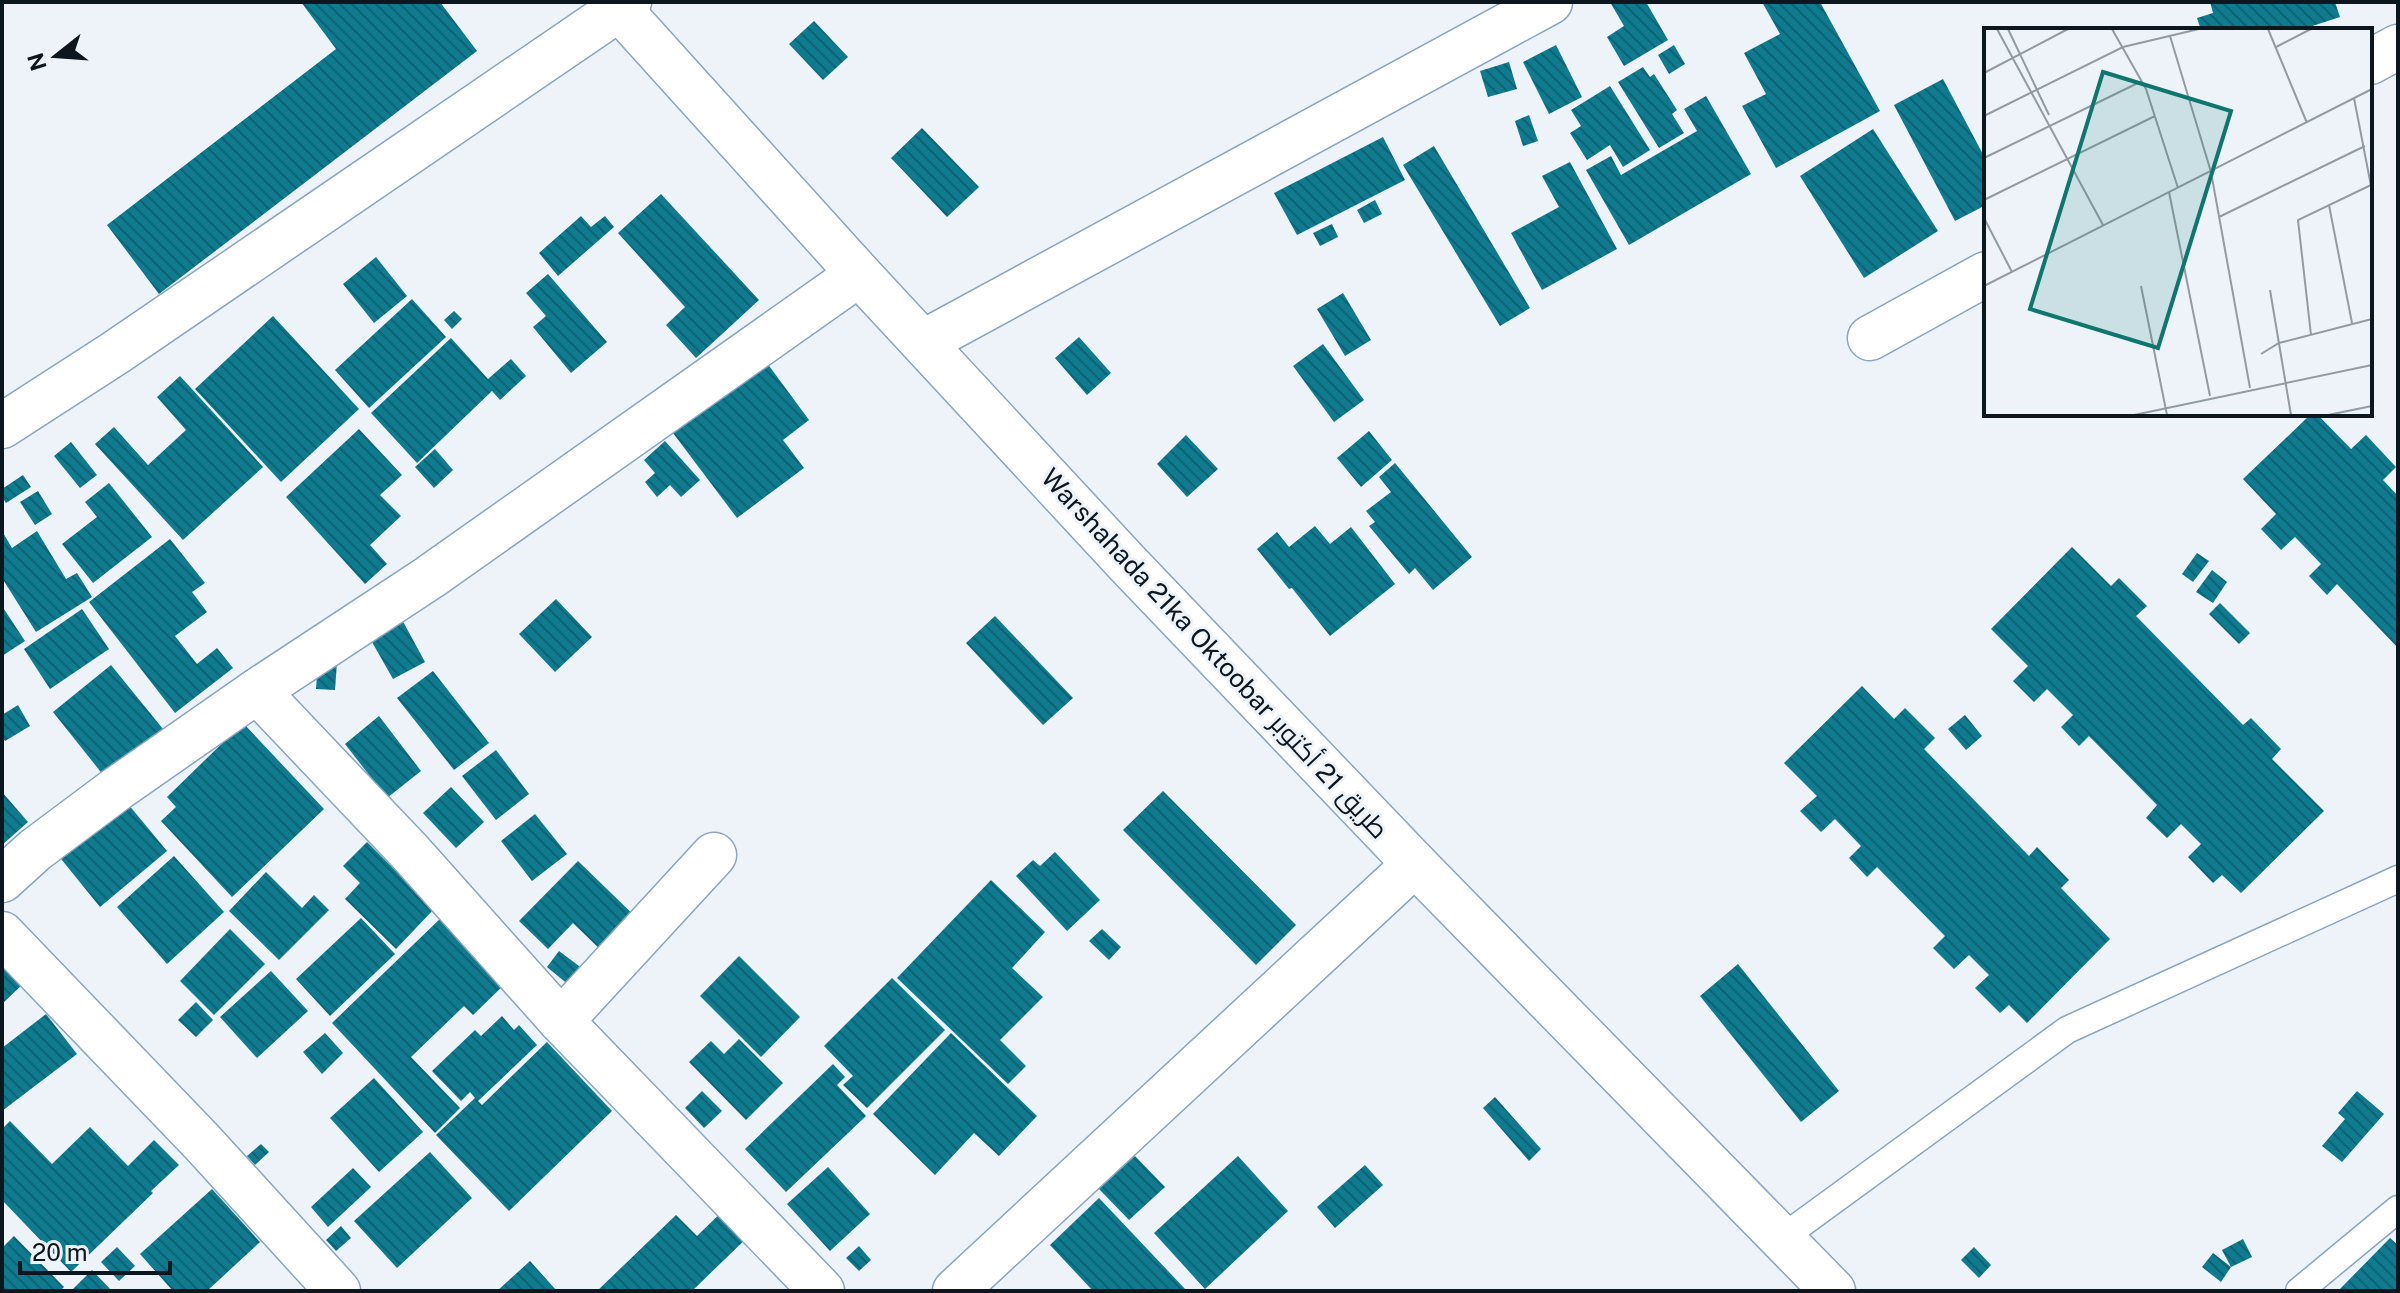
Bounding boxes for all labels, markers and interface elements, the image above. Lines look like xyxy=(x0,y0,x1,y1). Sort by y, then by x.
north arrow xyxy=(16,16,96,96)
inset map xyxy=(1984,28,2372,416)
text: N xyxy=(22,50,52,74)
street label: Warshahada 21ka Oktoobar طريق 21 أكتوبر xyxy=(1034,461,1396,845)
scale bar xyxy=(20,1225,170,1275)
text: 20 m xyxy=(32,1238,88,1266)

